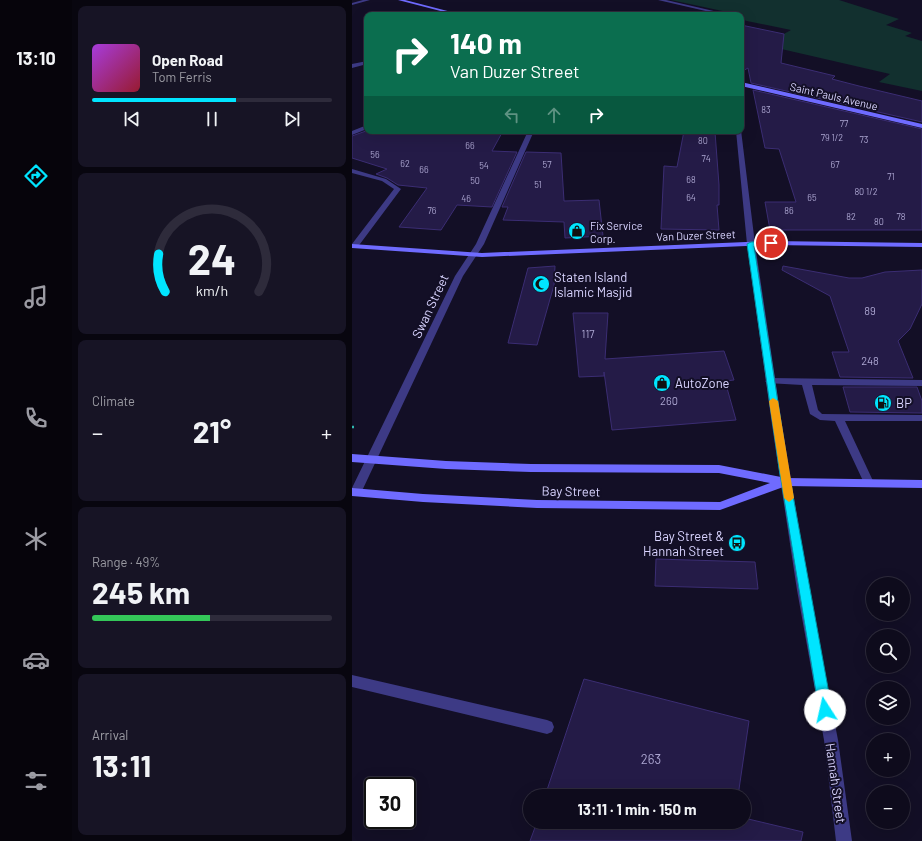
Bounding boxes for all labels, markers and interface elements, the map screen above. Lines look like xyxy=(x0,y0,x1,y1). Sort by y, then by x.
text: 140 m xyxy=(450,26,522,60)
icon: right xyxy=(384,28,436,80)
text: 13:10 xyxy=(16,47,56,69)
text: Open Road xyxy=(152,51,223,69)
text: Van Duzer Street xyxy=(450,60,580,82)
text: Tom Ferris xyxy=(152,69,212,85)
street label: Saint Pauls Avenue xyxy=(789,80,879,112)
icon: left xyxy=(501,104,523,126)
icon: ahead xyxy=(543,104,565,126)
icon: right xyxy=(585,104,607,126)
house number: 83 xyxy=(761,104,771,115)
icon: previous xyxy=(121,108,143,130)
icon: pause xyxy=(201,108,223,130)
icon: next xyxy=(281,108,303,130)
house number: 77 xyxy=(840,118,849,129)
house number: 79 1/2 xyxy=(821,132,843,143)
house number: 73 xyxy=(860,134,869,145)
house number: 80 xyxy=(698,135,708,146)
house number: 66 xyxy=(465,140,475,151)
house number: 56 xyxy=(370,149,380,160)
house number: 74 xyxy=(701,153,711,164)
house number: 62 xyxy=(400,158,410,169)
house number: 57 xyxy=(543,159,552,170)
house number: 67 xyxy=(831,159,840,170)
house number: 54 xyxy=(479,160,489,171)
icon: directions xyxy=(22,162,50,190)
house number: 66 xyxy=(419,164,429,175)
house number: 71 xyxy=(887,171,895,182)
house number: 68 xyxy=(686,174,696,185)
house number: 50 xyxy=(470,175,480,186)
house number: 51 xyxy=(534,179,542,190)
house number: 80 1/2 xyxy=(854,186,878,197)
house number: 64 xyxy=(686,192,696,203)
house number: 65 xyxy=(807,192,817,203)
house number: 46 xyxy=(461,193,471,204)
house number: 76 xyxy=(428,205,437,216)
house number: 86 xyxy=(784,205,794,216)
house number: 82 xyxy=(846,211,856,222)
house number: 78 xyxy=(897,211,906,222)
house number: 80 xyxy=(874,216,884,227)
place label: Fix Service Corp. xyxy=(590,219,643,245)
shop icon: Fix Service Corp. xyxy=(567,221,587,241)
pin xyxy=(754,226,788,260)
street label: Van Duzer Street xyxy=(656,227,736,243)
text: 24 xyxy=(188,232,236,282)
icon: arrive xyxy=(760,232,782,254)
place label: Staten Island Islamic Masjid xyxy=(554,269,632,300)
street label: Swan Street xyxy=(408,272,452,340)
mosque icon: Staten Island Islamic Masjid xyxy=(531,274,551,294)
text: km/h xyxy=(196,281,228,298)
icon: music xyxy=(22,283,50,311)
house number: 89 xyxy=(864,304,876,317)
house number: 117 xyxy=(582,327,594,340)
house number: 248 xyxy=(861,354,879,367)
shop icon: AutoZone xyxy=(652,373,672,393)
place label: AutoZone xyxy=(675,375,730,391)
text: Climate xyxy=(92,393,135,409)
fuel station icon: BP xyxy=(873,393,893,413)
house number: 260 xyxy=(660,394,678,407)
place label: BP xyxy=(896,395,912,411)
icon: phone xyxy=(22,404,50,432)
text: 21° xyxy=(193,413,231,449)
text: − xyxy=(92,419,103,445)
text: + xyxy=(321,419,332,445)
street label: Bay Street xyxy=(541,482,601,500)
icon: climate xyxy=(22,525,50,553)
place label: Bay Street & Hannah Street xyxy=(643,528,724,559)
bus stop icon: Bay Street & Hannah Street xyxy=(727,533,747,553)
text: Range · 49% xyxy=(92,554,160,570)
text: 245 km xyxy=(92,574,190,610)
map controls xyxy=(866,577,910,829)
button: sound xyxy=(866,577,910,621)
button: search xyxy=(866,629,910,673)
icon: car xyxy=(22,646,50,674)
button: layers xyxy=(866,681,910,725)
position arrow xyxy=(804,689,846,731)
text: Arrival xyxy=(92,727,128,743)
button: + xyxy=(866,733,910,777)
street label: Hannah Street xyxy=(822,742,850,824)
text: 13:11 xyxy=(92,747,151,783)
house number: 263 xyxy=(641,751,661,767)
icon: filters xyxy=(22,767,50,795)
speed limit sign: 30 xyxy=(364,777,416,829)
button: − xyxy=(866,785,910,829)
text: 13:11 · 1 min · 150 m xyxy=(578,800,696,818)

